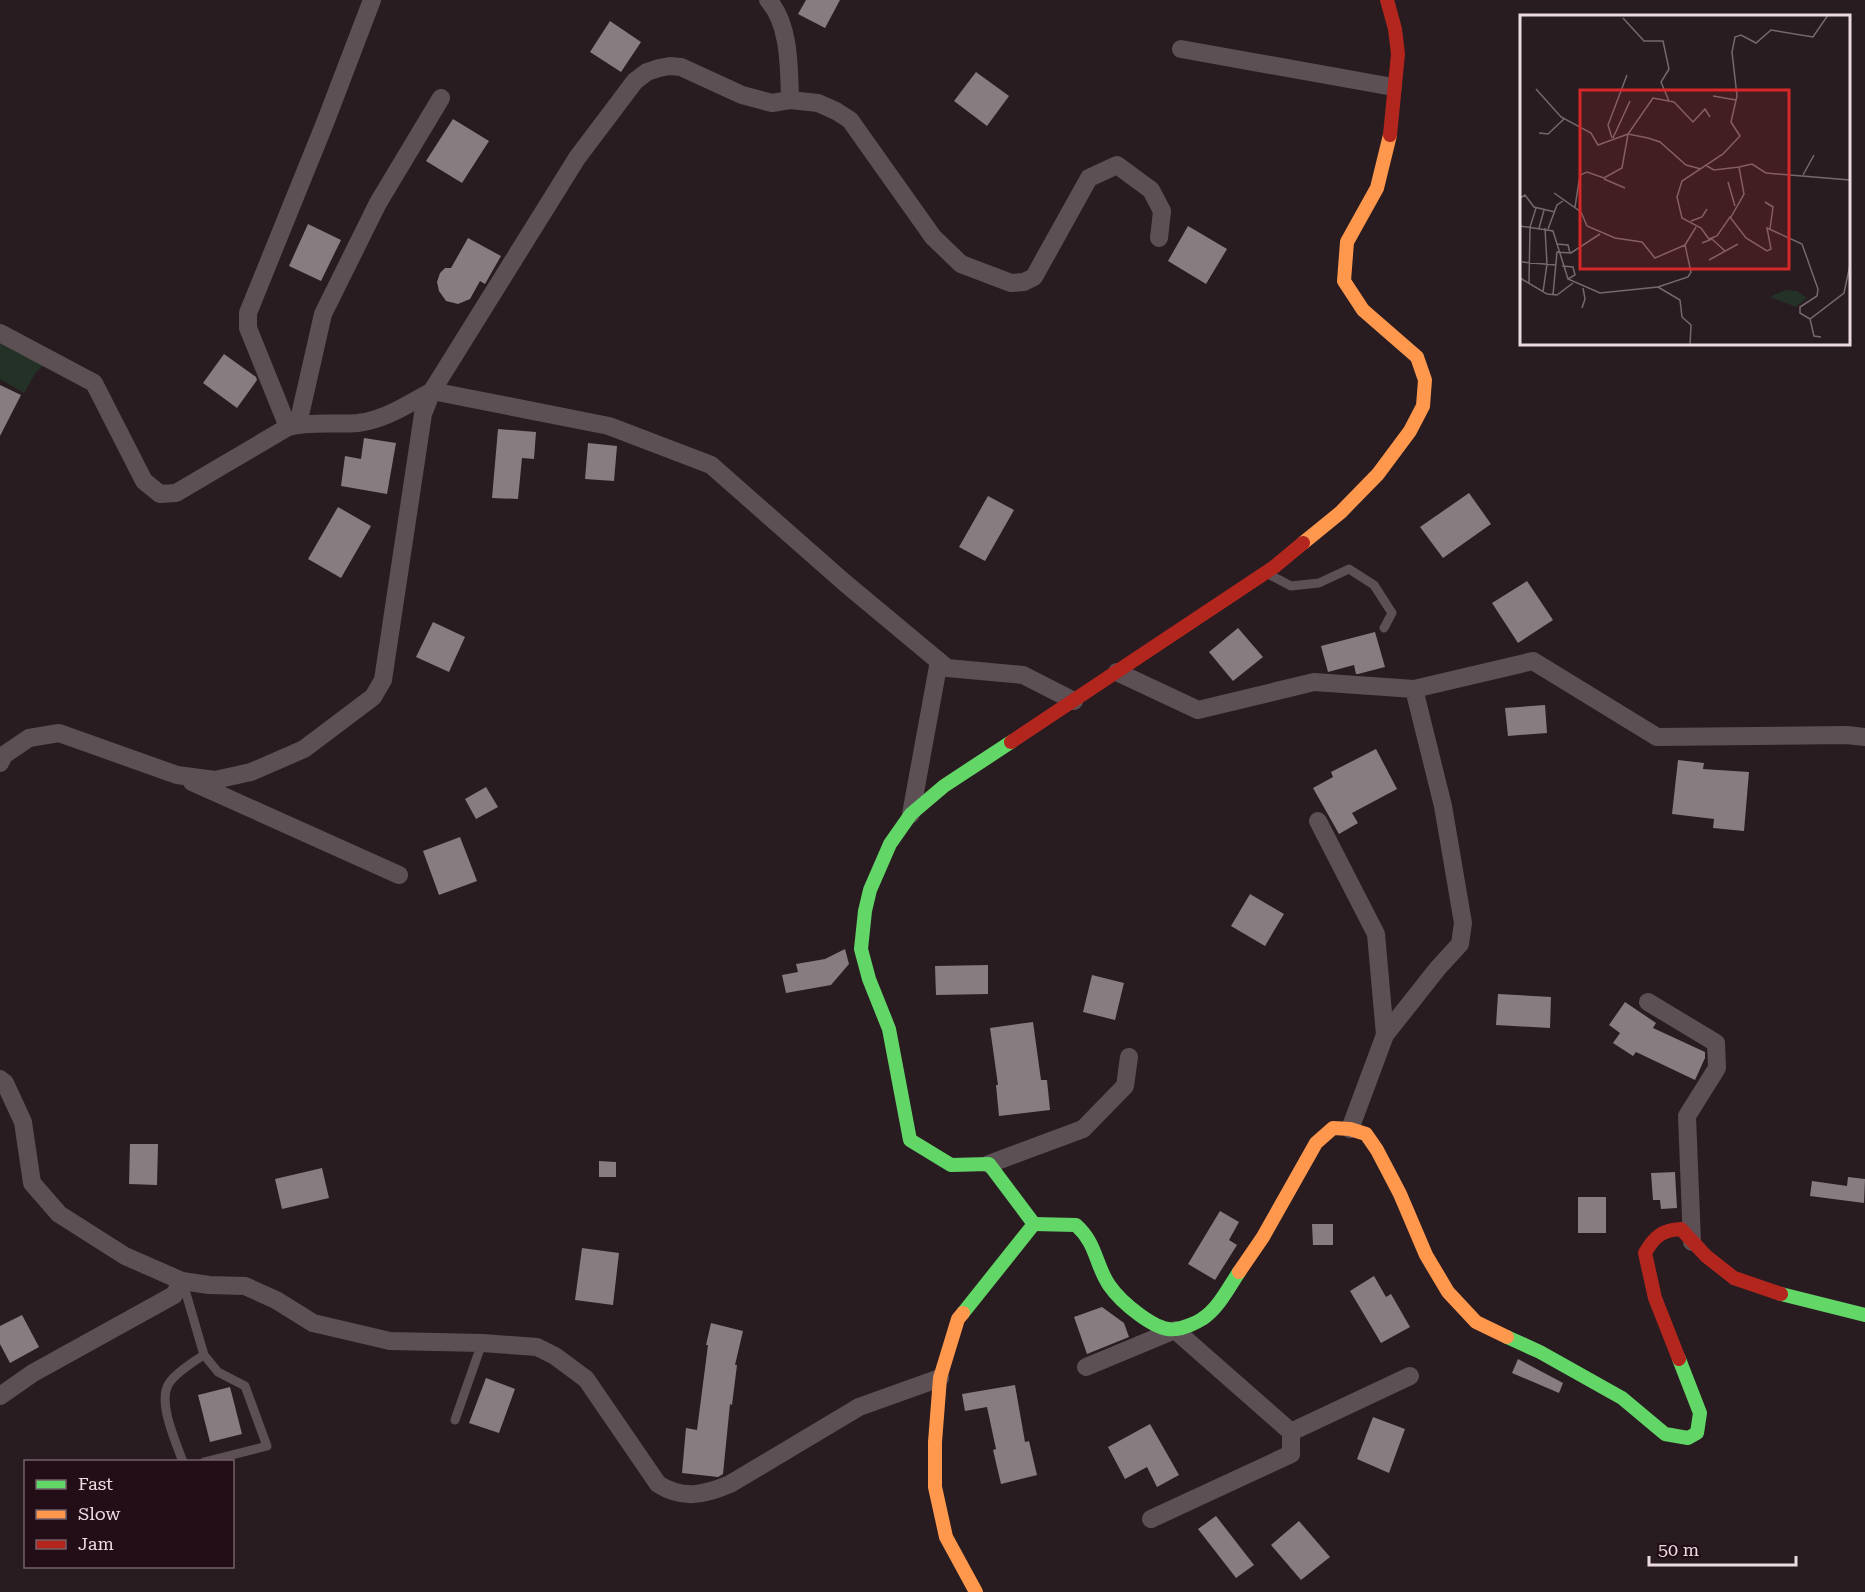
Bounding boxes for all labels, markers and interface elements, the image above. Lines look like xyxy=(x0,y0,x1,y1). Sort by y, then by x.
inset map xyxy=(1520,15,1850,345)
legend xyxy=(24,1460,234,1568)
text: Fast xyxy=(78,1473,113,1494)
text: Slow xyxy=(78,1503,120,1524)
scale bar xyxy=(1649,1529,1796,1567)
text: Jam xyxy=(78,1533,114,1554)
text: 50 m xyxy=(1658,1539,1699,1560)

